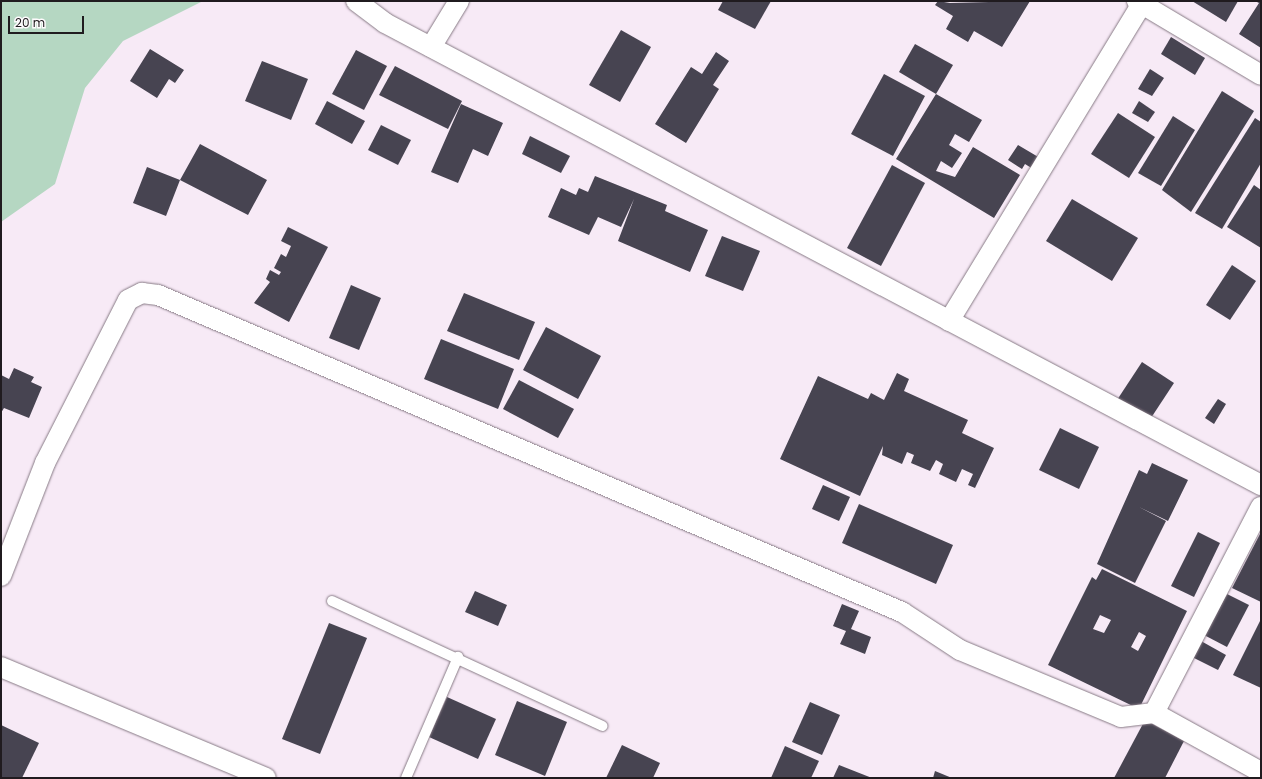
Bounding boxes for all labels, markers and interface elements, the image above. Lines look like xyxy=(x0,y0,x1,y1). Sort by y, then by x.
scale bar xyxy=(10,8,86,34)
text: 20 m xyxy=(15,14,45,31)

